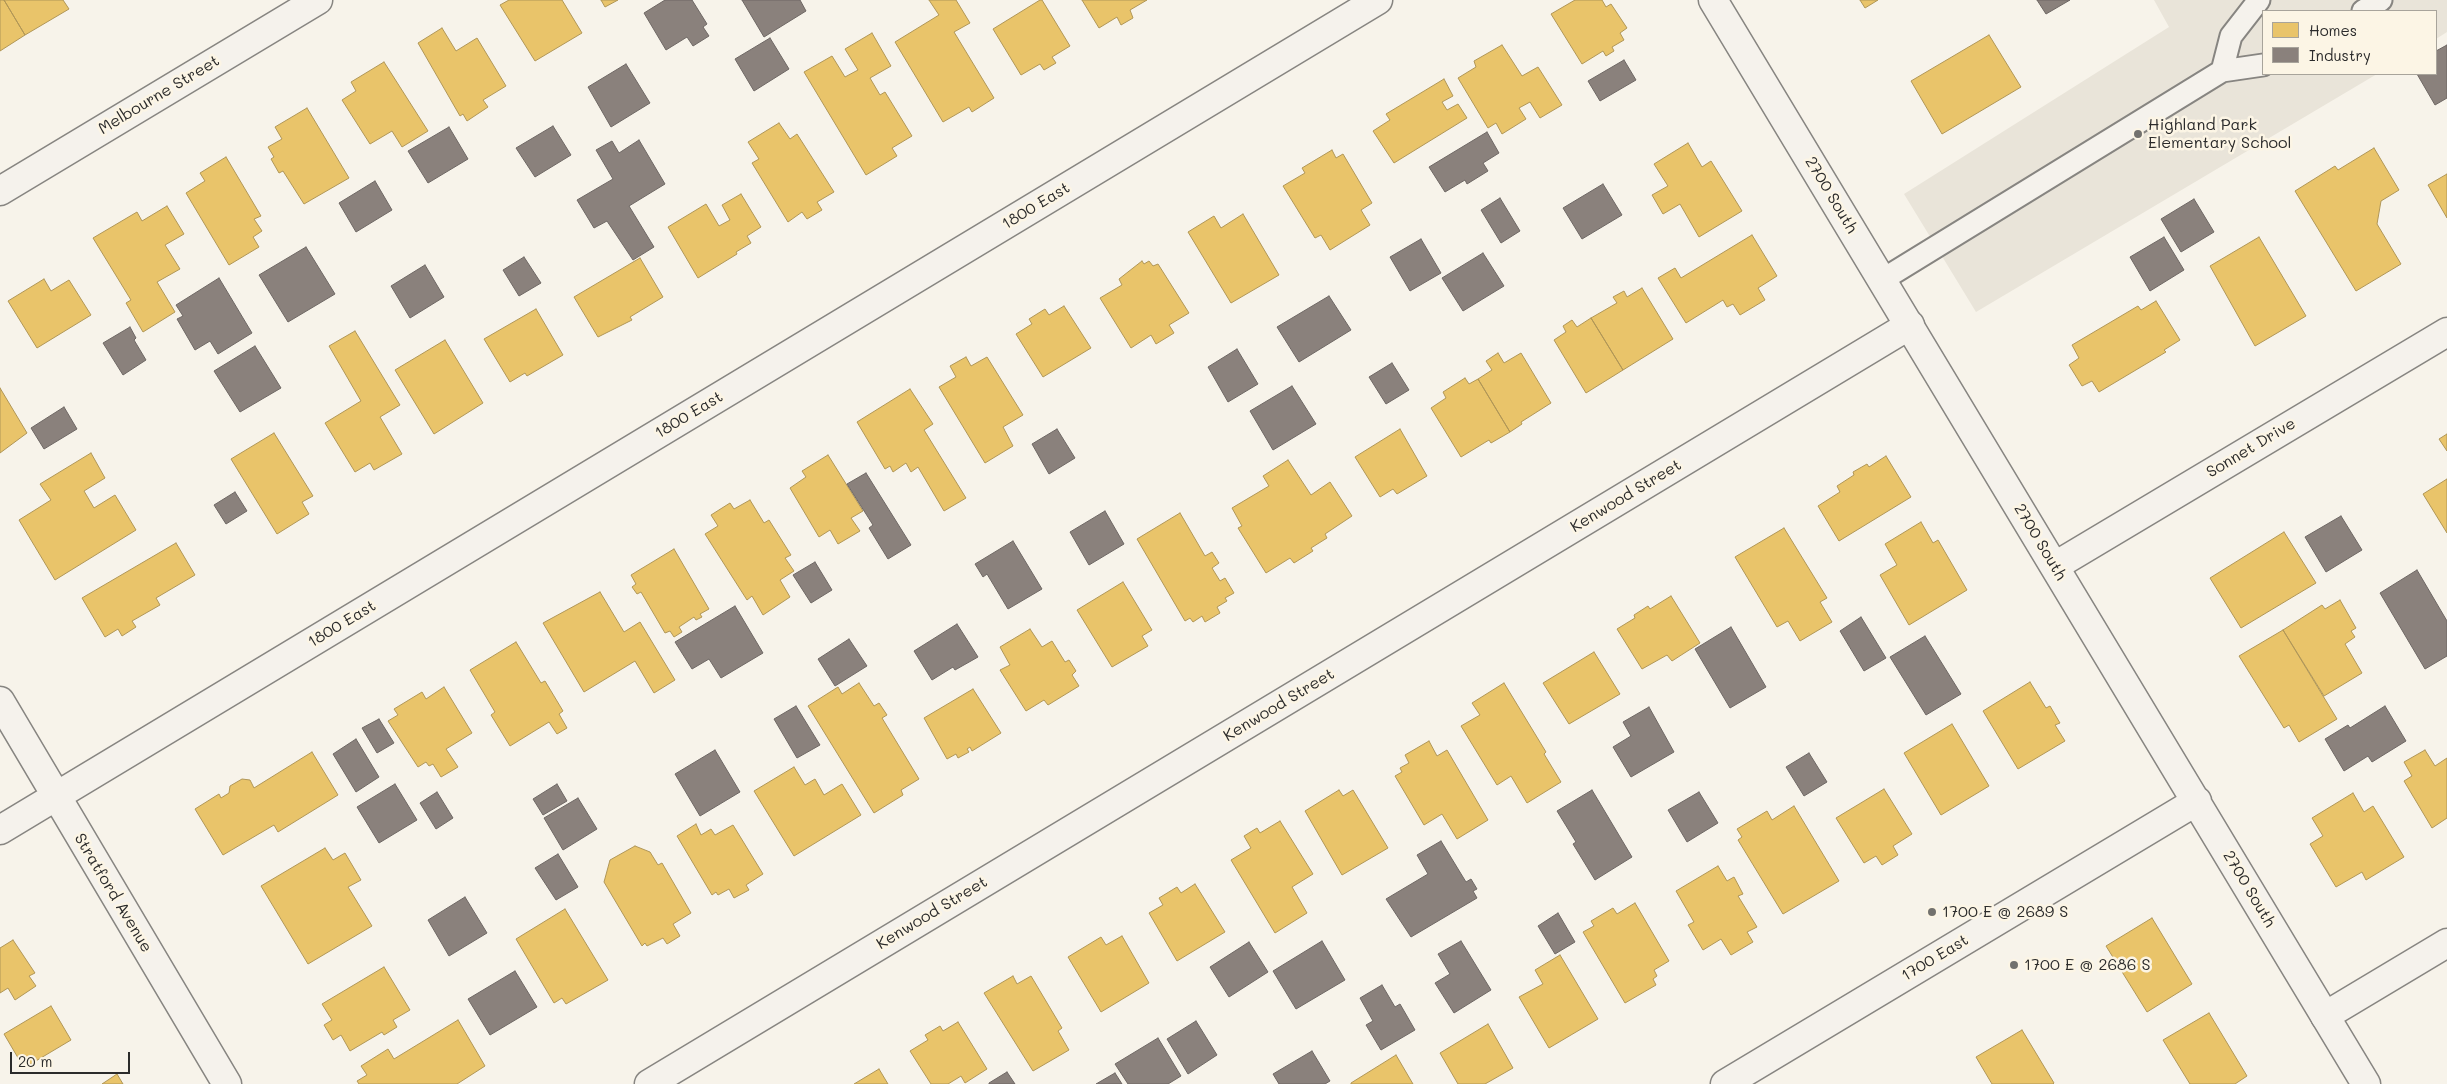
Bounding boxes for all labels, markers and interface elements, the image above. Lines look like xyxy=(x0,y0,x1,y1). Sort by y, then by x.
legend xyxy=(2262,10,2437,75)
text: Homes xyxy=(2309,20,2357,40)
text: Industry xyxy=(2309,45,2371,65)
street label: Melbourne Street xyxy=(95,51,223,139)
place label: Highland Park Elementary School xyxy=(2148,115,2292,153)
marker: Highland Park Elementary School xyxy=(2132,128,2144,140)
street label: 2700 South xyxy=(1801,153,1861,237)
street label: 1800 East xyxy=(999,178,1073,234)
street label: 1800 East xyxy=(652,387,726,443)
street label: Sonnet Drive xyxy=(2203,414,2299,482)
street label: Kenwood Street xyxy=(1567,455,1685,537)
street label: 2700 South xyxy=(2010,500,2070,584)
street label: 1800 East xyxy=(305,596,379,652)
street label: Kenwood Street xyxy=(1220,664,1338,746)
street label: Stratford Avenue xyxy=(70,830,156,956)
street label: 2700 South xyxy=(2219,847,2279,931)
street label: Kenwood Street xyxy=(873,872,991,954)
place label: 1700 E @ 2689 S xyxy=(1942,902,2068,922)
marker: 1700 E @ 2689 S xyxy=(1926,906,1938,918)
street label: 1700 East xyxy=(1898,930,1972,986)
place label: 1700 E @ 2686 S xyxy=(2024,955,2151,975)
marker: 1700 E @ 2686 S xyxy=(2008,959,2020,971)
scale bar xyxy=(12,1042,132,1074)
text: 20 m xyxy=(18,1051,52,1071)

